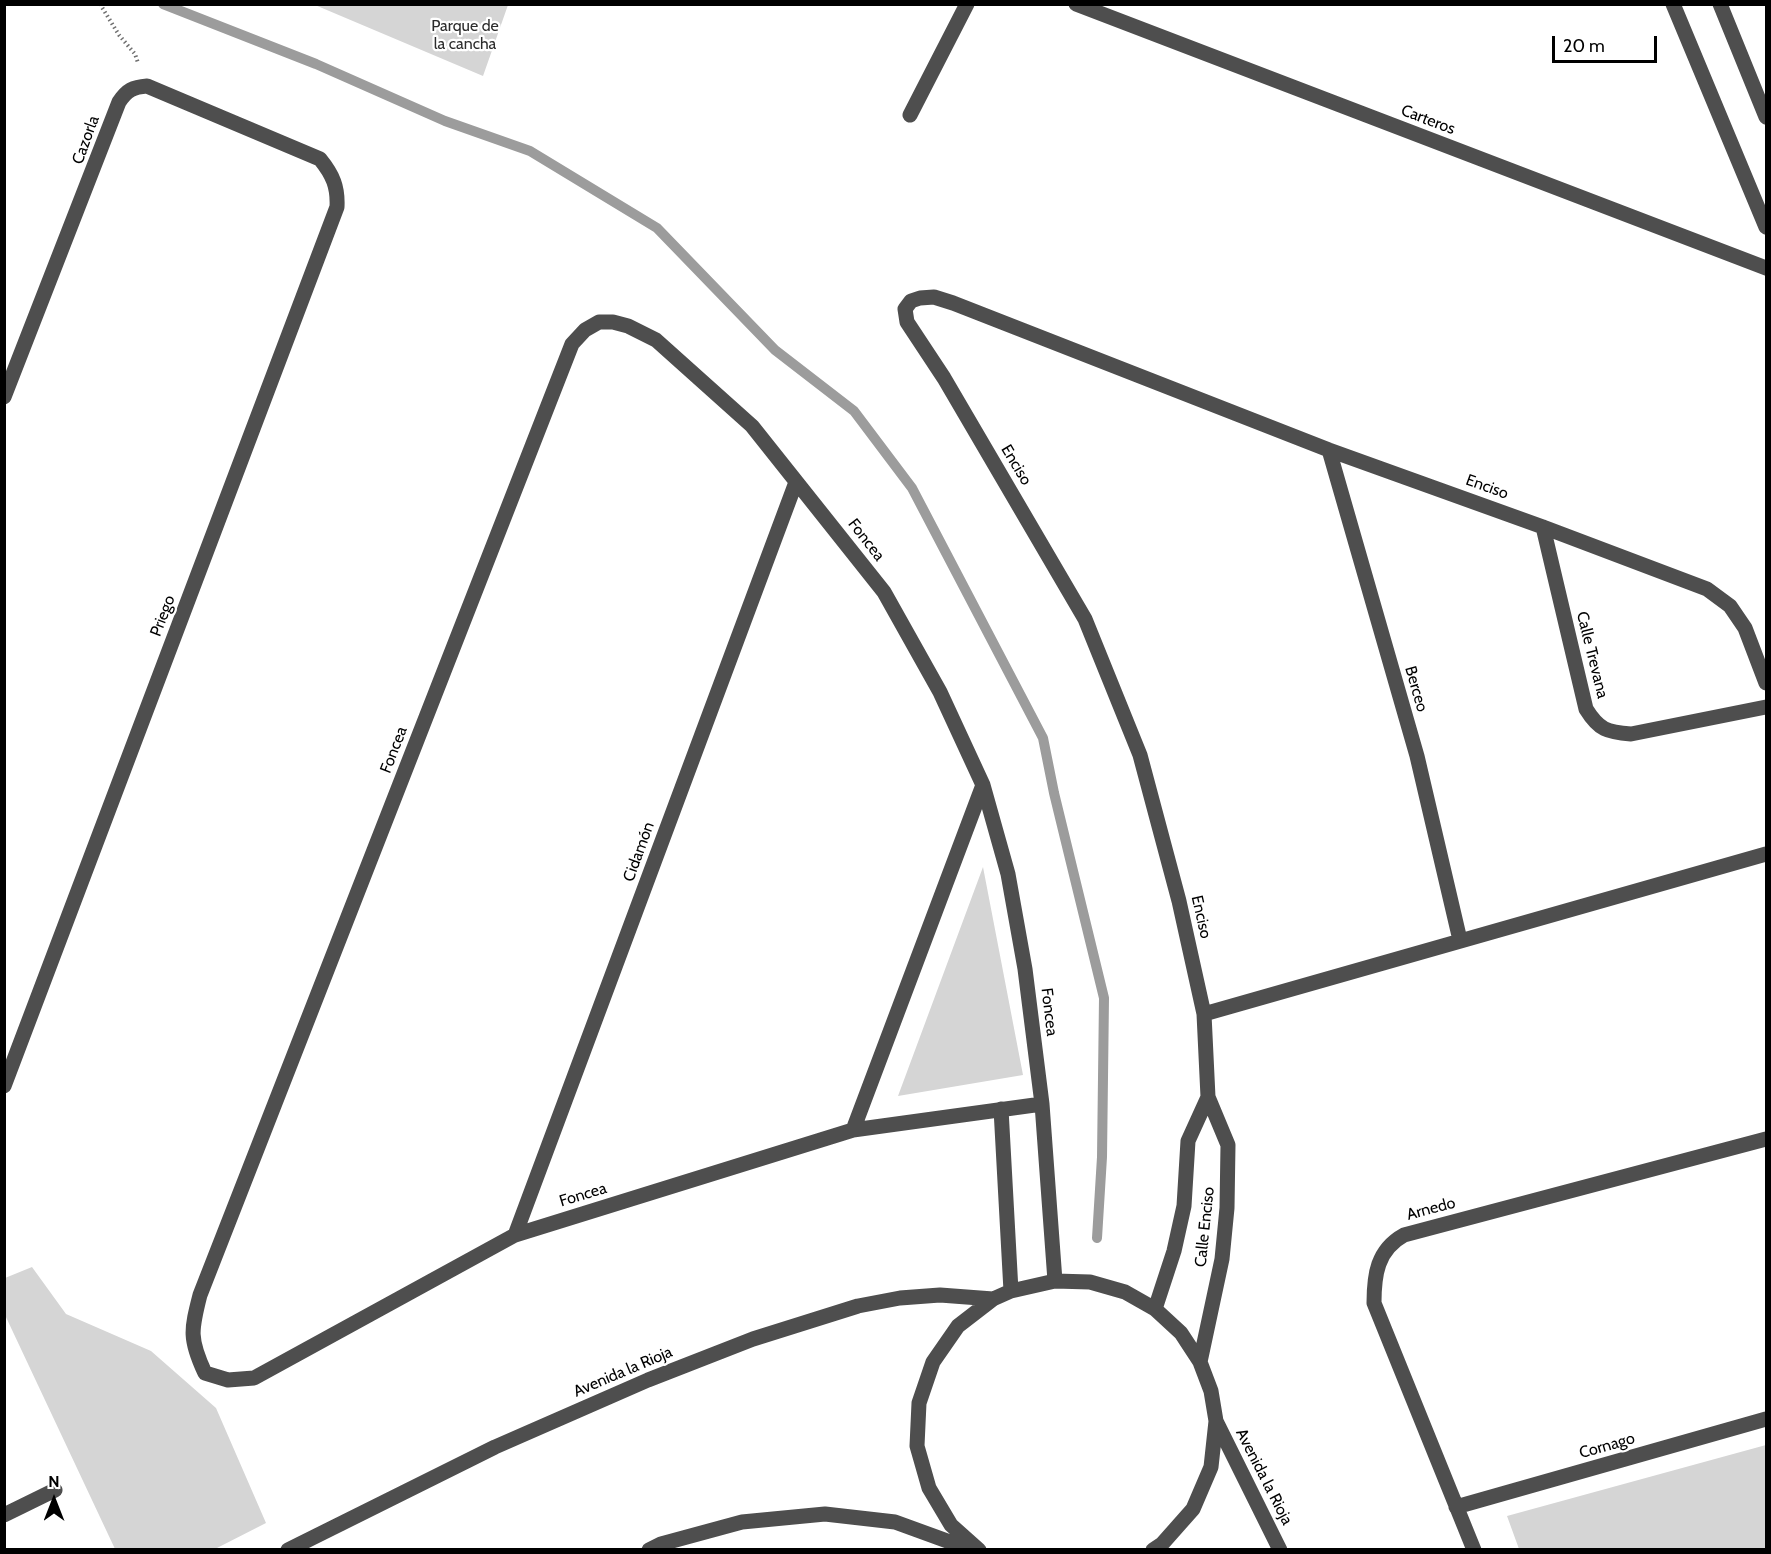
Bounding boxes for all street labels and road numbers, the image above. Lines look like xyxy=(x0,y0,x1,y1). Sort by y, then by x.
street label: Carteros xyxy=(1398,101,1458,139)
street label: Cazorla xyxy=(68,113,104,167)
street label: Enciso xyxy=(997,441,1035,489)
street label: Enciso xyxy=(1463,470,1511,504)
street label: Foncea xyxy=(844,515,888,565)
street label: Priego xyxy=(146,593,180,639)
street label: Calle Trevana xyxy=(1572,610,1612,700)
street label: Berceo xyxy=(1400,664,1432,714)
street label: Foncea xyxy=(376,724,412,776)
street label: Cidamón xyxy=(619,820,659,884)
street label: Enciso xyxy=(1187,894,1215,940)
street label: Foncea xyxy=(1037,987,1061,1037)
street label: Foncea xyxy=(557,1179,609,1211)
street label: Calle Enciso xyxy=(1191,1186,1219,1268)
street label: Arnedo xyxy=(1404,1193,1458,1225)
street label: Avenida la Rioja xyxy=(571,1343,675,1401)
street label: Avenida la Rioja xyxy=(1231,1426,1297,1528)
street label: Cornago xyxy=(1577,1429,1637,1463)

